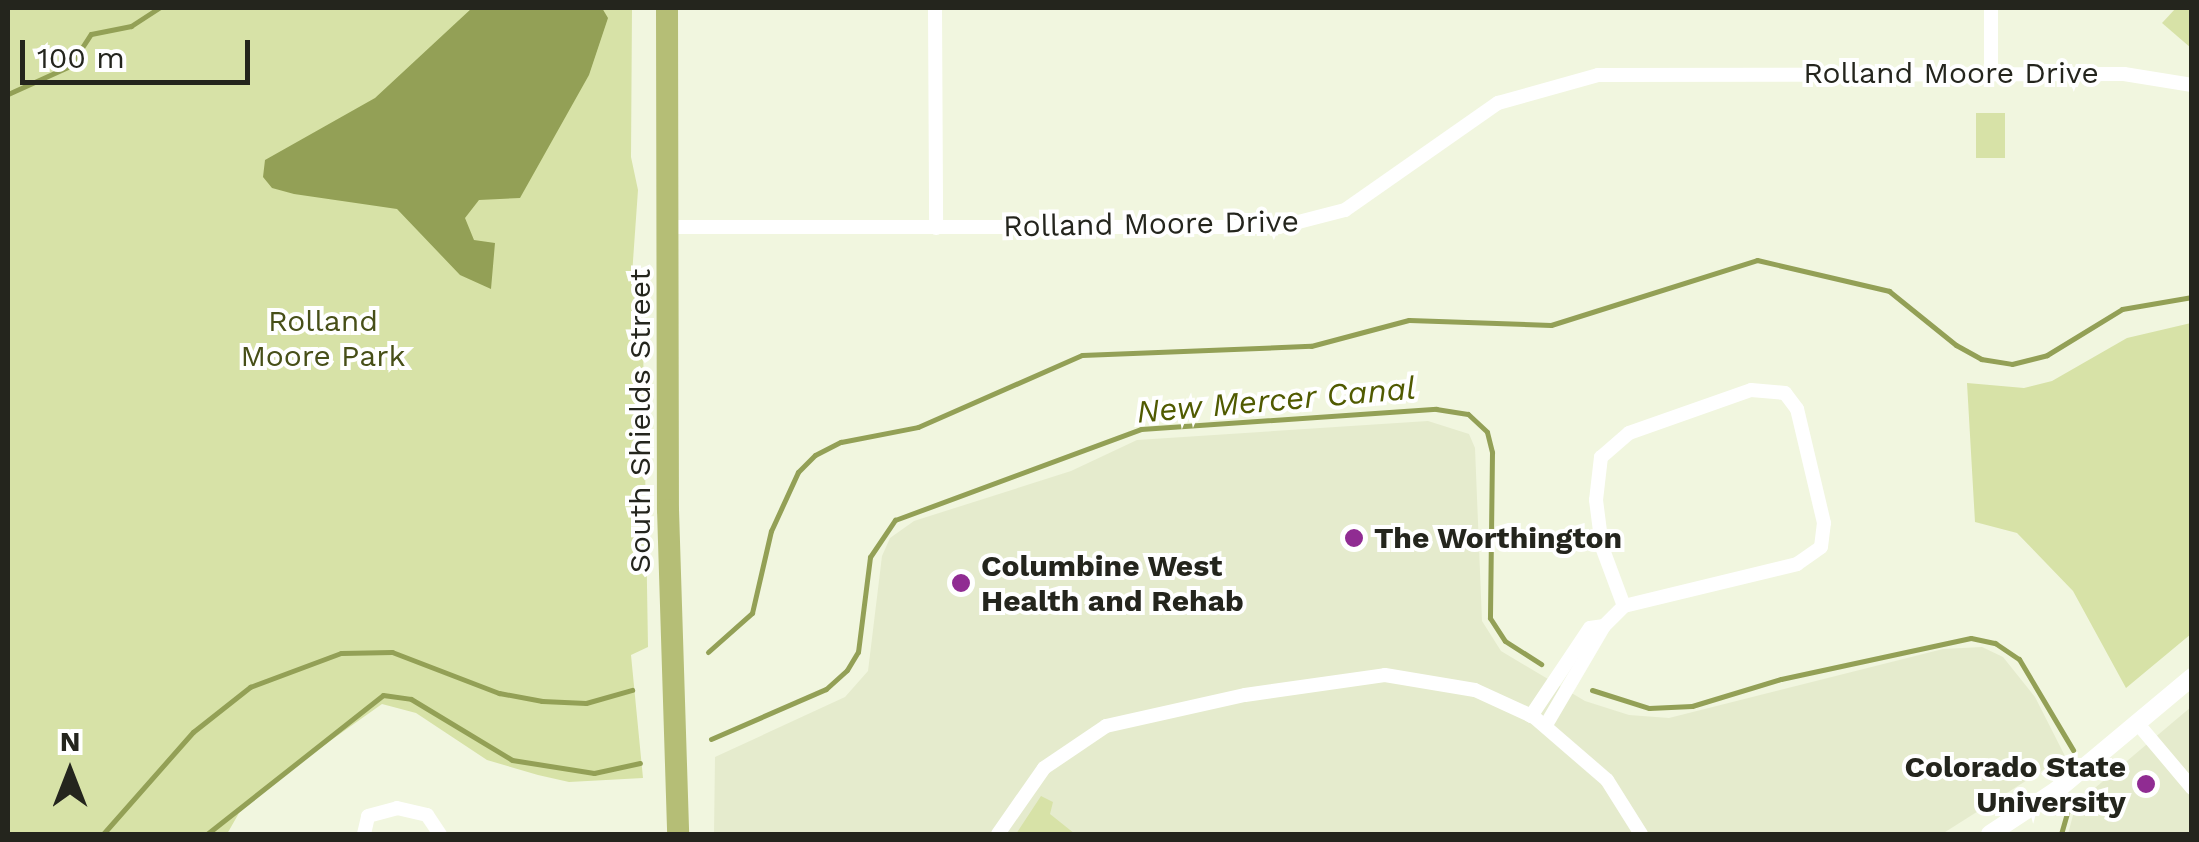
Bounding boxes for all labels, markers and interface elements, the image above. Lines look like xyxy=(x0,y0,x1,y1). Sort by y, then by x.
scale bar xyxy=(25,20,255,82)
text: 100 m xyxy=(37,40,125,75)
street label: Rolland Moore Drive xyxy=(1803,55,2099,91)
street label: Rolland Moore Drive xyxy=(1003,203,1299,245)
street label: South Shields Street xyxy=(622,269,658,573)
park label: Rolland Moore Park xyxy=(240,303,406,374)
water label: New Mercer Canal xyxy=(1134,369,1418,431)
place label: The Worthington xyxy=(1374,520,1623,556)
marker: The Worthington xyxy=(1343,527,1365,549)
place label: Columbine West Health and Rehab xyxy=(981,548,1244,618)
marker: Columbine West Health and Rehab xyxy=(950,572,972,594)
north arrow xyxy=(20,722,120,822)
text: N xyxy=(60,725,80,758)
place label: Colorado State University xyxy=(1905,749,2126,820)
marker: Colorado State University xyxy=(2135,773,2157,795)

